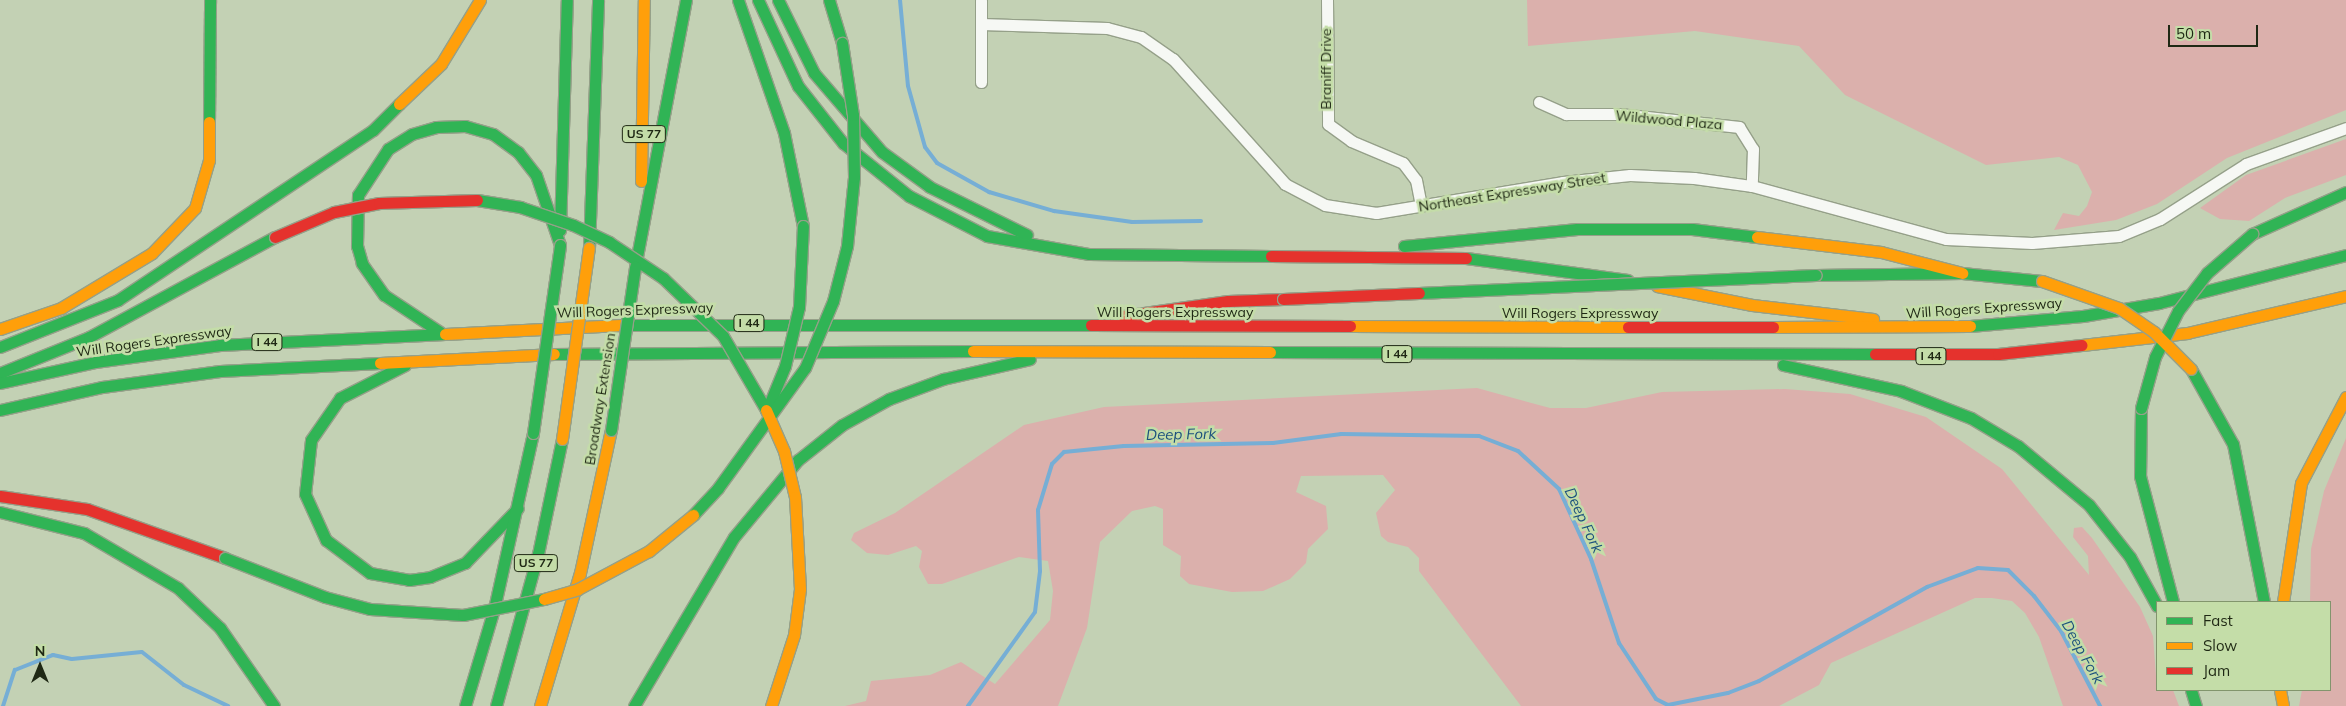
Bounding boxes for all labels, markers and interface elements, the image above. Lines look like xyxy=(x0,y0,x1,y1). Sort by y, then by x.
scale bar xyxy=(2171,15,2261,47)
text: 50 m xyxy=(2176,24,2211,43)
street label: Braniff Drive xyxy=(1318,28,1334,110)
street label: Wildwood Plaza xyxy=(1615,107,1723,133)
road number: US 77 xyxy=(622,125,666,144)
street label: Northeast Expressway Street xyxy=(1417,169,1607,215)
street label: Will Rogers Expressway xyxy=(1905,294,2063,322)
street label: Will Rogers Expressway xyxy=(556,299,714,321)
street label: Will Rogers Expressway xyxy=(1097,304,1253,320)
street label: Will Rogers Expressway xyxy=(1502,305,1658,321)
road number: I 44 xyxy=(733,314,765,332)
street label: Will Rogers Expressway xyxy=(75,322,233,360)
road number: I 44 xyxy=(251,332,283,352)
street label: Broadway Extension xyxy=(581,332,619,466)
road number: I 44 xyxy=(1381,344,1413,364)
road number: I 44 xyxy=(1915,346,1947,366)
water label: Deep Fork xyxy=(1146,424,1216,444)
water label: Deep Fork xyxy=(1561,484,1607,556)
road number: US 77 xyxy=(514,554,558,572)
legend xyxy=(2156,601,2331,691)
text: Fast xyxy=(2203,611,2233,630)
water label: Deep Fork xyxy=(2058,617,2108,687)
text: Slow xyxy=(2203,636,2237,655)
north arrow xyxy=(15,641,65,691)
text: N xyxy=(35,642,45,660)
text: Jam xyxy=(2203,661,2230,680)

